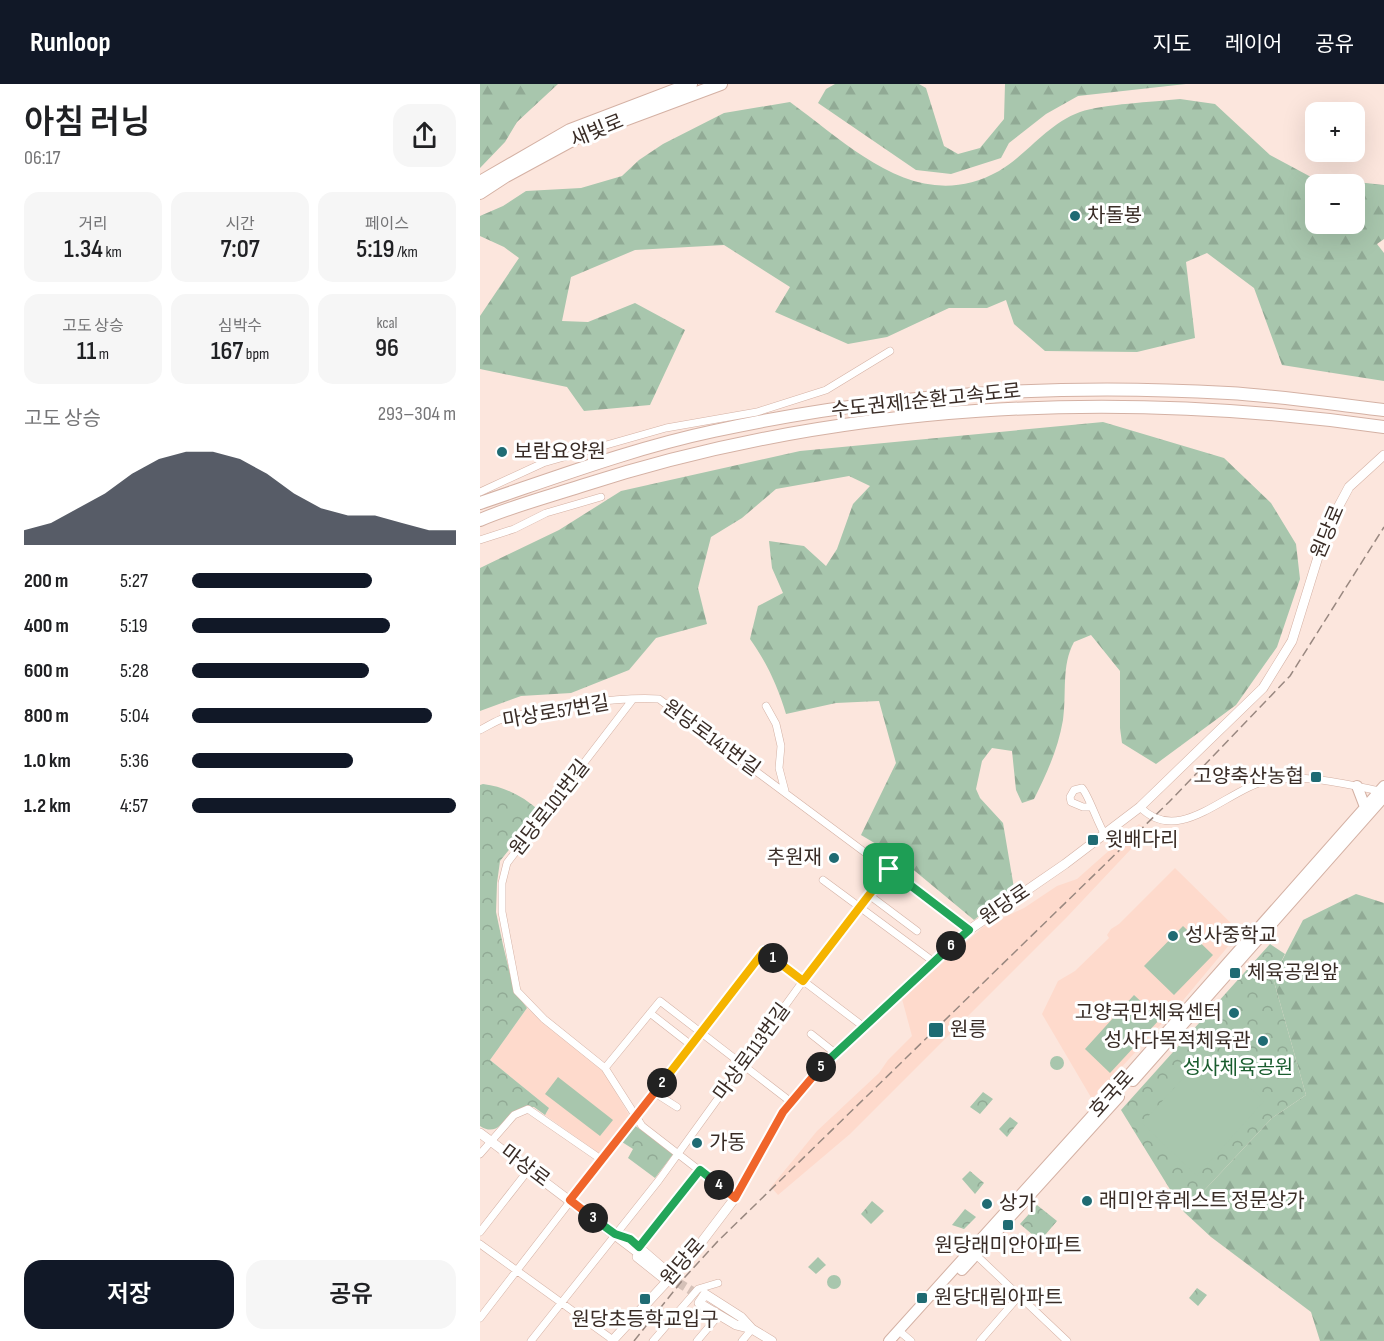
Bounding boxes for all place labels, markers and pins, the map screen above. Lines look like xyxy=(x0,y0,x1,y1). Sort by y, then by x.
place label: 차돌봉 xyxy=(1087,204,1142,228)
marker: 차돌봉 xyxy=(1068,209,1082,223)
place label: 보람요양원 xyxy=(514,440,606,464)
marker: 보람요양원 xyxy=(495,445,509,459)
place label: 고양축산농협 xyxy=(1194,765,1304,789)
marker: 고양축산농협 xyxy=(1309,770,1323,784)
place label: 윗배다리 xyxy=(1105,828,1179,852)
marker: 윗배다리 xyxy=(1086,833,1100,847)
pin xyxy=(863,843,914,894)
place label: 추원재 xyxy=(767,846,822,870)
marker: 추원재 xyxy=(827,851,841,865)
place label: 성사중학교 xyxy=(1185,924,1277,948)
marker: 성사중학교 xyxy=(1166,929,1180,943)
pin: 6 xyxy=(936,931,966,961)
pin: 1 xyxy=(758,943,788,973)
place label: 체육공원앞 xyxy=(1247,961,1339,985)
marker: 체육공원앞 xyxy=(1228,966,1242,980)
place label: 고양국민체육센터 xyxy=(1075,1001,1222,1025)
marker: 고양국민체육센터 xyxy=(1227,1006,1241,1020)
place label: 원릉 xyxy=(950,1018,987,1042)
marker: 원릉 xyxy=(927,1021,945,1039)
place label: 성사다목적체육관 xyxy=(1104,1029,1251,1053)
marker: 성사다목적체육관 xyxy=(1256,1034,1270,1048)
pin: 5 xyxy=(806,1052,836,1082)
pin: 2 xyxy=(647,1068,677,1098)
place label: 가동 xyxy=(709,1131,746,1155)
marker: 가동 xyxy=(690,1136,704,1150)
pin: 4 xyxy=(704,1170,734,1200)
place label: 래미안휴레스트 정문상가 xyxy=(1099,1189,1305,1213)
place label: 상가 xyxy=(999,1192,1036,1216)
marker: 래미안휴레스트 정문상가 xyxy=(1080,1194,1094,1208)
marker: 상가 xyxy=(980,1197,994,1211)
pin: 3 xyxy=(578,1203,608,1233)
marker: 원당래미안아파트 xyxy=(1001,1218,1015,1232)
place label: 원당래미안아파트 xyxy=(934,1234,1082,1258)
place label: 원당대림아파트 xyxy=(934,1286,1063,1310)
marker: 원당대림아파트 xyxy=(915,1291,929,1305)
marker: 원당초등학교입구 xyxy=(638,1292,652,1306)
place label: 원당초등학교입구 xyxy=(571,1308,719,1332)

